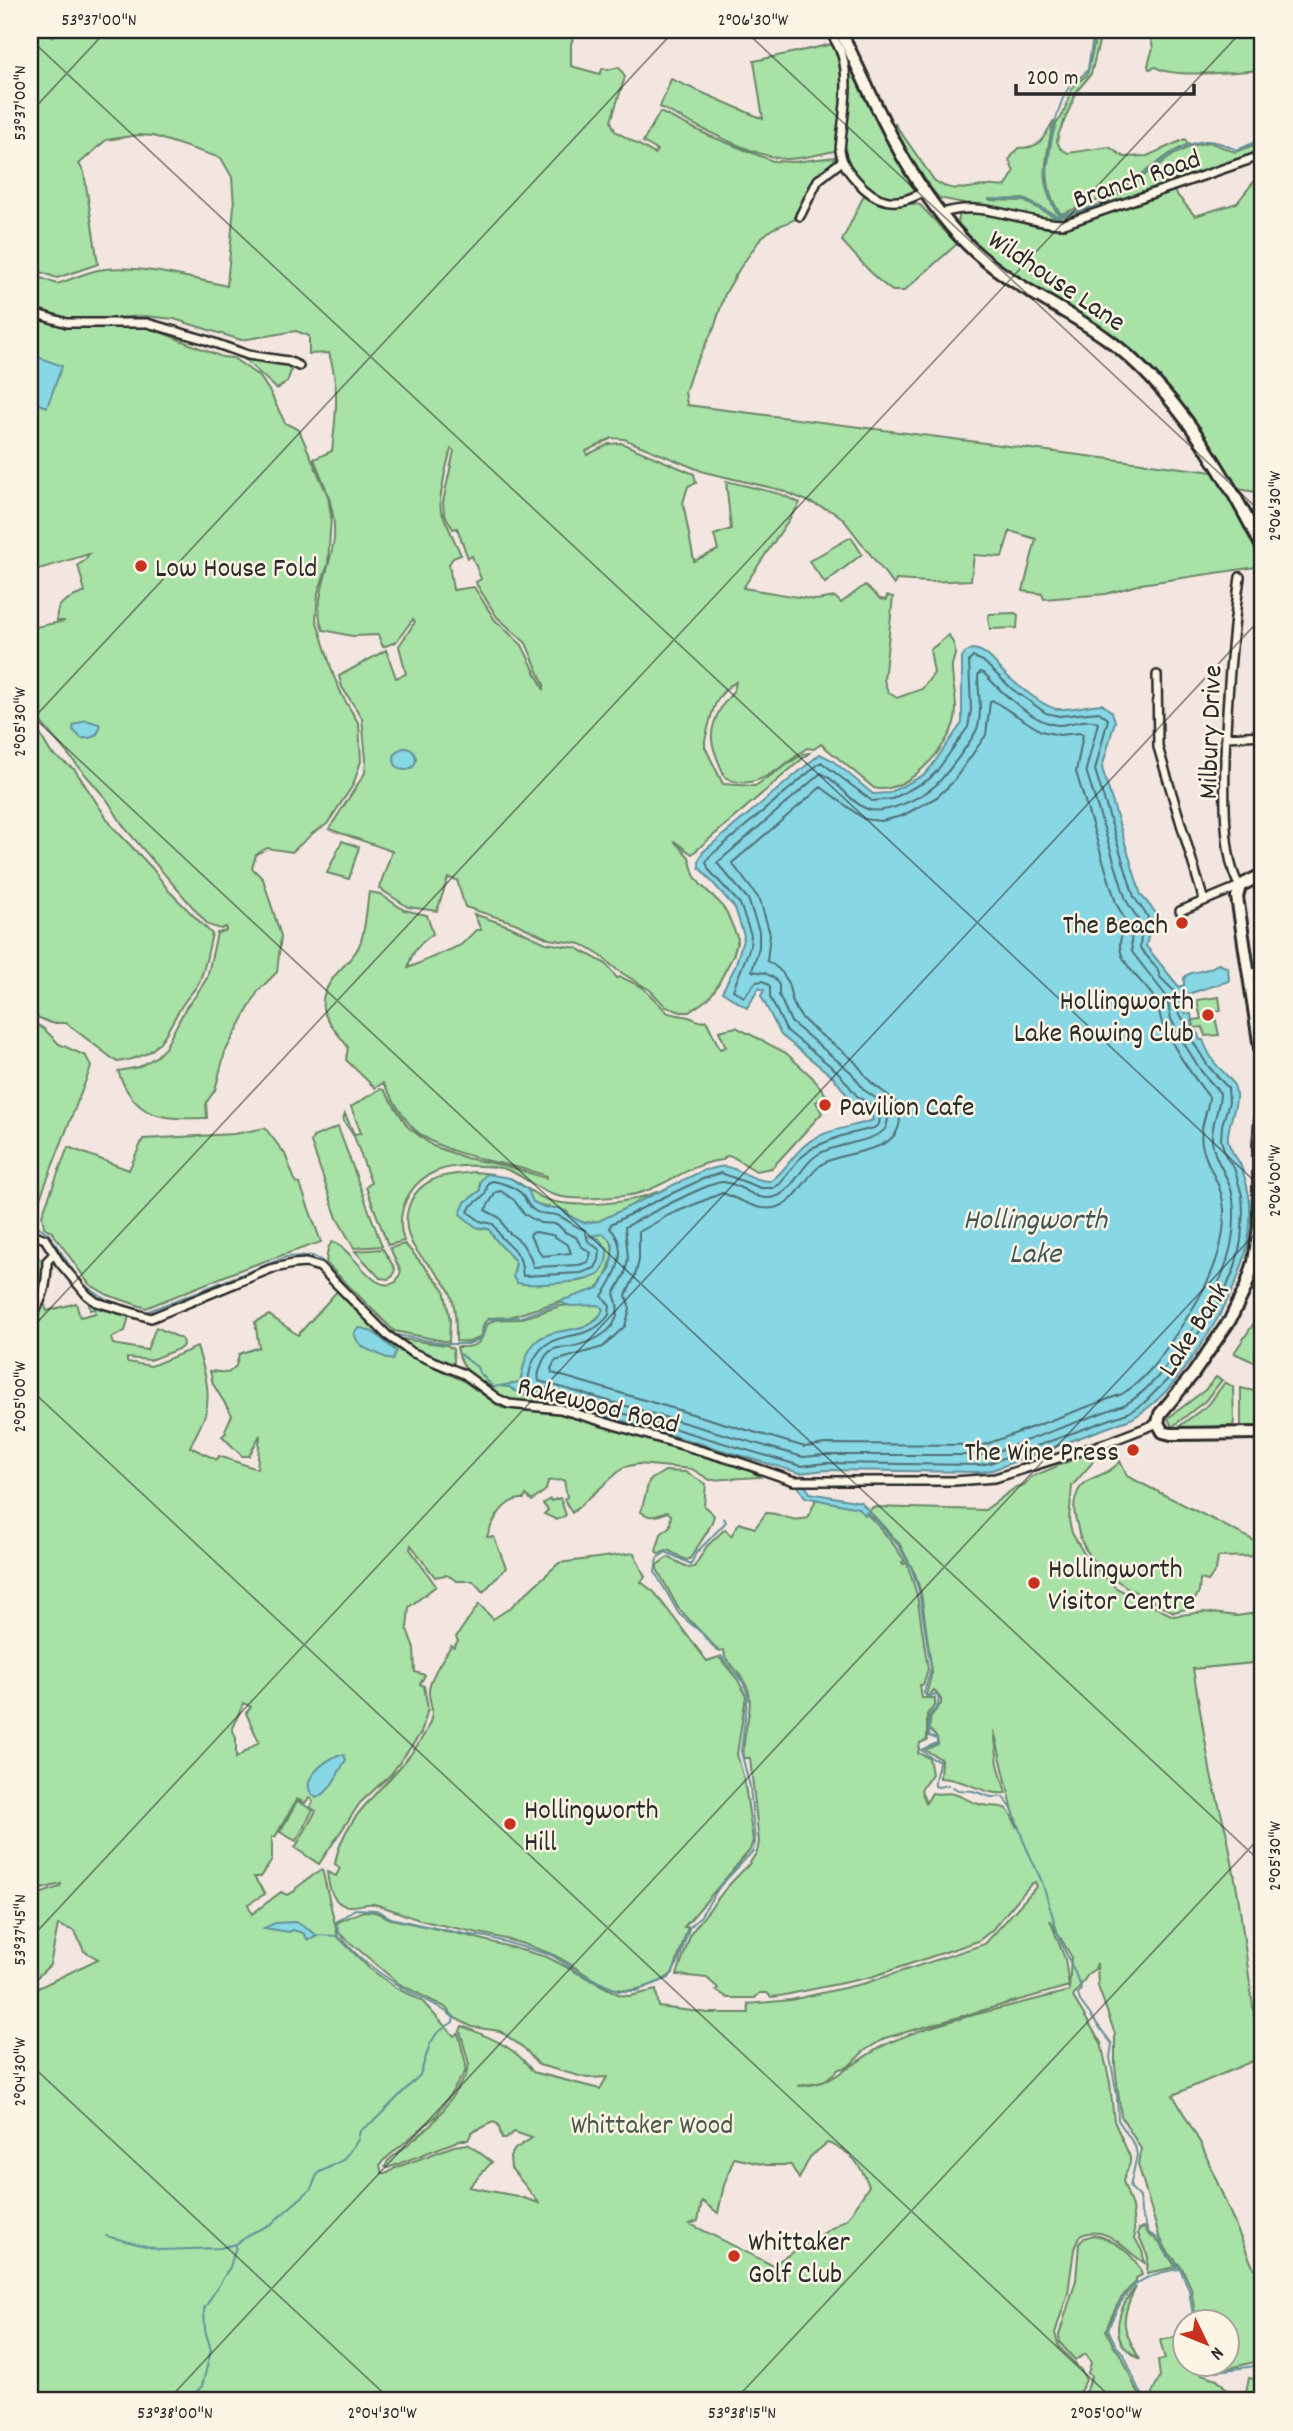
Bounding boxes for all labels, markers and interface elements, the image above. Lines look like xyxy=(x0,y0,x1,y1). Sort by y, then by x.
text: 53°37'00"N xyxy=(61,9,137,34)
text: 2°06'30"W xyxy=(718,9,789,34)
scale bar xyxy=(1016,52,1195,96)
text: 53°37'00"N xyxy=(9,65,34,141)
text: 200 m xyxy=(1027,65,1078,95)
street label: Branch Road xyxy=(1068,141,1207,222)
street label: Wildhouse Lane xyxy=(978,222,1132,344)
text: 2°06'30"W xyxy=(1264,470,1289,541)
place label: Low House Fold xyxy=(155,551,318,591)
marker: Low House Fold xyxy=(133,558,149,574)
street label: Milbury Drive xyxy=(1191,664,1235,800)
text: 2°05'30"W xyxy=(9,686,34,757)
place label: The Beach xyxy=(1062,908,1168,948)
marker: The Beach xyxy=(1174,915,1190,931)
place label: Hollingworth Lake Rowing Club xyxy=(1014,984,1194,1056)
marker: Hollingworth Lake Rowing Club xyxy=(1200,1007,1216,1023)
place label: Pavilion Cafe xyxy=(839,1090,974,1130)
marker: Pavilion Cafe xyxy=(817,1097,833,1113)
text: 2°06'00"W xyxy=(1264,1144,1289,1217)
water label: Hollingworth Lake xyxy=(963,1201,1108,1278)
street label: Lake Bank xyxy=(1151,1276,1242,1386)
text: 2°05'00"W xyxy=(9,1360,34,1433)
street label: Rakewood Road xyxy=(513,1368,683,1447)
place label: The Wine Press xyxy=(964,1435,1119,1475)
marker: The Wine Press xyxy=(1125,1442,1141,1458)
place label: Hollingworth Visitor Centre xyxy=(1048,1552,1195,1624)
marker: Hollingworth Visitor Centre xyxy=(1026,1575,1042,1591)
place label: Hollingworth Hill xyxy=(524,1793,659,1865)
marker: Hollingworth Hill xyxy=(502,1816,518,1832)
text: 2°05'30"W xyxy=(1264,1820,1289,1891)
text: 53°37'45"N xyxy=(9,1894,34,1966)
text: 2°04'30"W xyxy=(9,2037,34,2107)
park label: Whittaker Wood xyxy=(571,2108,733,2148)
place label: Whittaker Golf Club xyxy=(748,2225,851,2297)
marker: Whittaker Golf Club xyxy=(726,2248,742,2264)
north arrow xyxy=(1170,2308,1240,2378)
text: N xyxy=(1203,2340,1229,2365)
text: 53°38'00"N xyxy=(137,2402,213,2427)
text: 2°04'30"W xyxy=(347,2402,417,2427)
text: 53°38'15"N xyxy=(708,2402,776,2427)
text: 2°05'00"W xyxy=(1070,2402,1143,2427)

